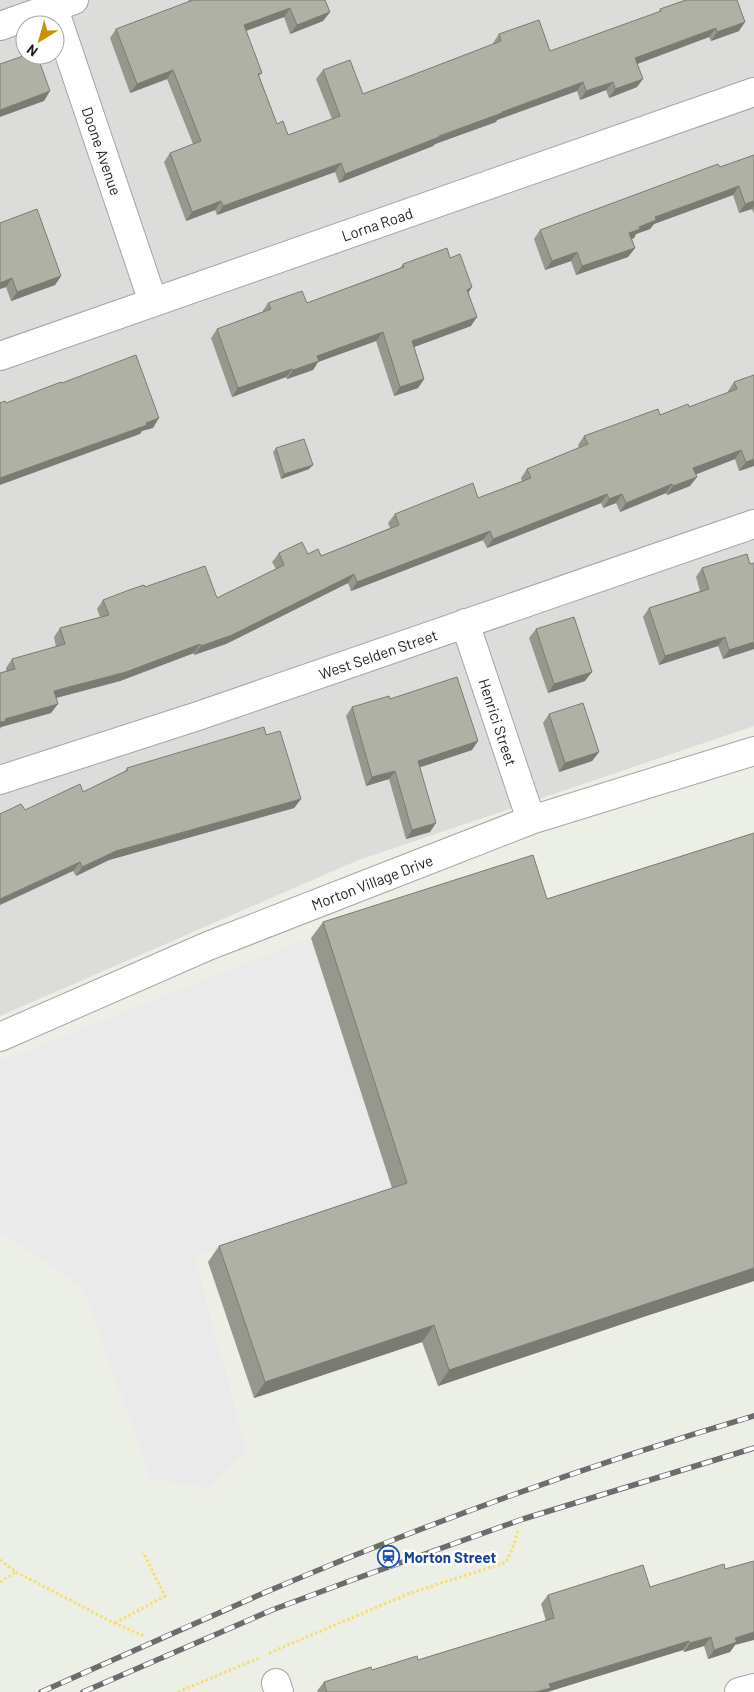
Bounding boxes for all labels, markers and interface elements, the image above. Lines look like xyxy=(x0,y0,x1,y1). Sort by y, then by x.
north arrow xyxy=(15,15,65,65)
text: N xyxy=(23,41,41,60)
street label: Doone Avenue xyxy=(78,104,126,198)
street label: Lorna Road xyxy=(339,203,415,245)
street label: West Selden Street xyxy=(316,625,440,683)
street label: Henrici Street xyxy=(475,676,521,768)
street label: Morton Village Drive xyxy=(309,851,435,913)
station icon: Morton Street xyxy=(376,1545,400,1569)
place label: Morton Street xyxy=(404,1548,496,1566)

